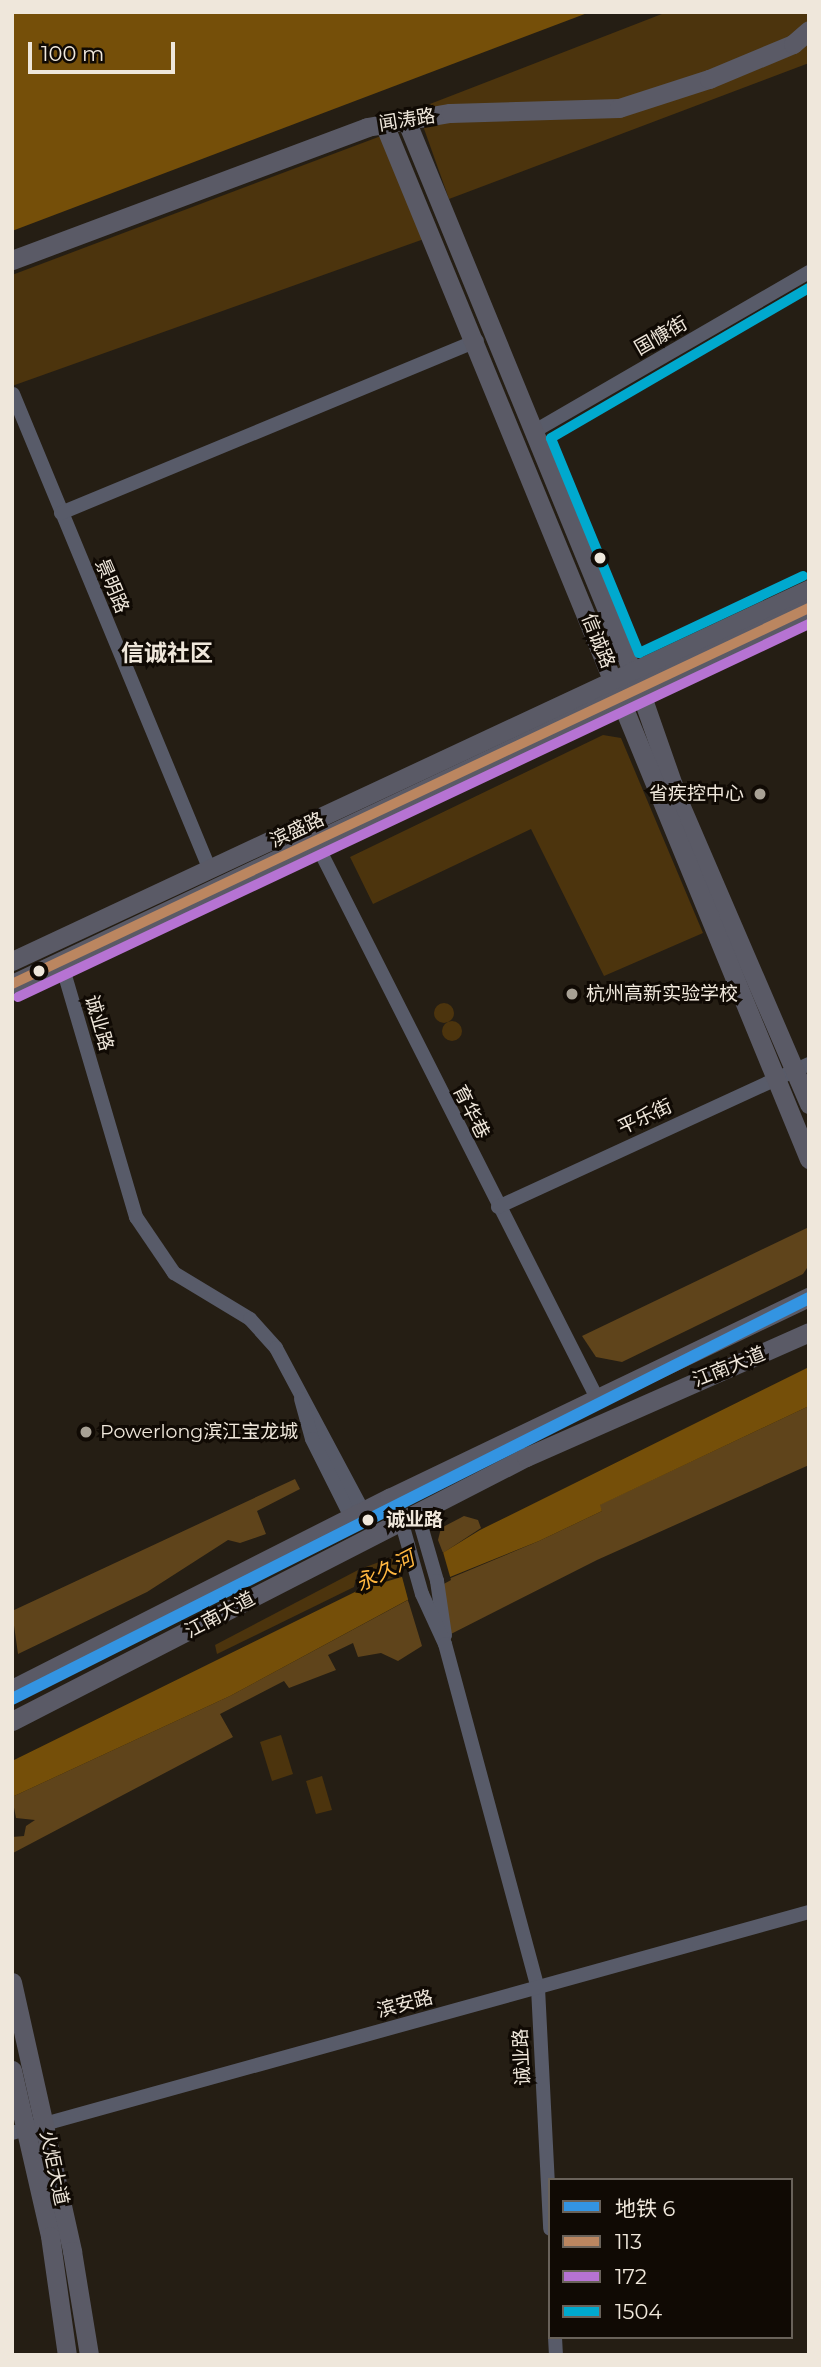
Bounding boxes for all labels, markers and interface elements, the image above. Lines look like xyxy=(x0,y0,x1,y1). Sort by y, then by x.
scale bar xyxy=(32,28,178,72)
text: 100 m xyxy=(41,41,104,66)
street label: 闻涛路 xyxy=(377,104,437,136)
street label: 国慷街 xyxy=(631,312,691,360)
unlabelled marker xyxy=(593,551,607,565)
street label: 景明路 xyxy=(90,555,134,617)
street label: 信诚路 xyxy=(577,610,619,672)
district label: 信诚社区 xyxy=(121,639,213,667)
place label: 省疾控中心 xyxy=(649,783,744,805)
marker: 省疾控中心 xyxy=(750,784,770,804)
street label: 滨盛路 xyxy=(266,808,328,852)
unlabelled marker xyxy=(32,964,46,978)
place label: 杭州高新实验学校 xyxy=(586,983,738,1005)
marker: 杭州高新实验学校 xyxy=(564,986,580,1002)
street label: 诚业路 xyxy=(80,992,118,1054)
street label: 育华巷 xyxy=(448,1081,494,1143)
street label: 平乐街 xyxy=(614,1095,676,1139)
street label: 江南大道 xyxy=(689,1342,769,1392)
place label: Powerlong滨江宝龙城 xyxy=(100,1421,298,1443)
marker: Powerlong滨江宝龙城 xyxy=(78,1424,94,1440)
marker: 诚业路 xyxy=(356,1508,380,1532)
place label: 诚业路 xyxy=(386,1509,443,1531)
water label: 永久河 xyxy=(351,1545,419,1597)
street label: 江南大道 xyxy=(181,1587,259,1643)
street label: 滨安路 xyxy=(375,1986,435,2022)
street label: 诚业路 xyxy=(509,2028,535,2086)
street label: 火炬大道 xyxy=(35,2128,73,2208)
legend xyxy=(548,2178,793,2339)
text: 地铁 6 xyxy=(615,2196,675,2221)
text: 113 xyxy=(615,2229,642,2254)
text: 172 xyxy=(615,2264,647,2289)
text: 1504 xyxy=(615,2299,662,2324)

